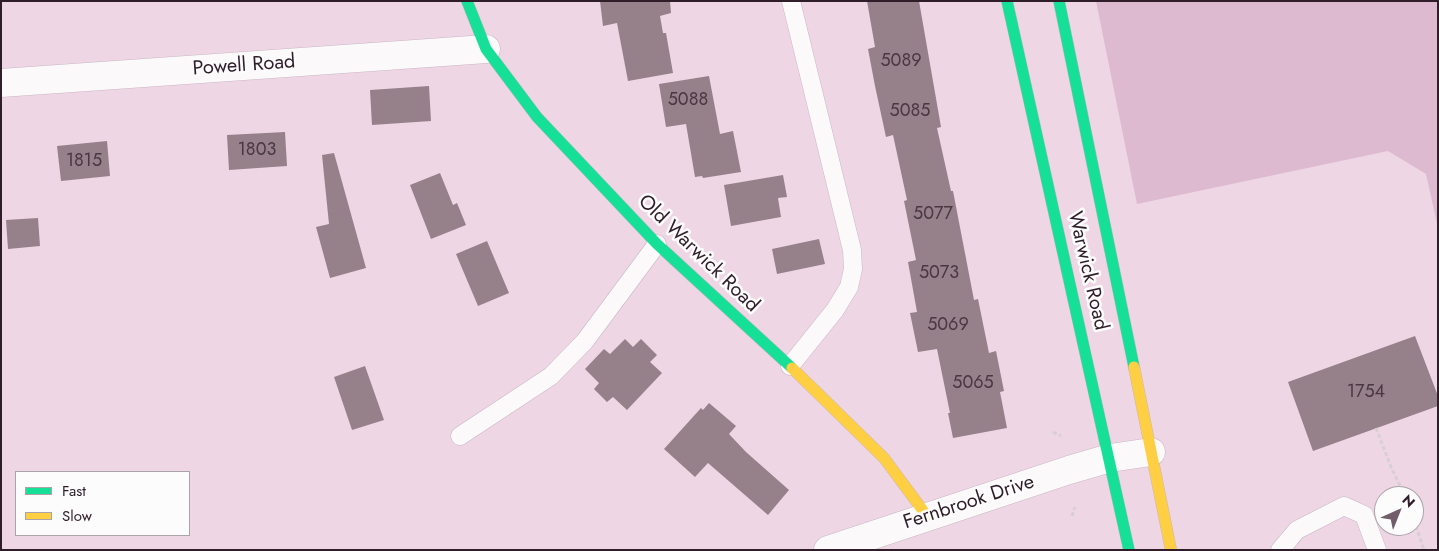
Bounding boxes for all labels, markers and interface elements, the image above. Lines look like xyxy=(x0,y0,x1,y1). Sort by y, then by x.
street label: Powell Road xyxy=(192,50,296,82)
house number: 5089 xyxy=(880,51,922,73)
house number: 5088 xyxy=(668,90,708,112)
house number: 5085 xyxy=(890,101,930,123)
house number: 1803 xyxy=(238,140,276,162)
house number: 1815 xyxy=(66,151,102,173)
street label: Old Warwick Road xyxy=(632,190,764,318)
house number: 5077 xyxy=(913,204,953,226)
street label: Warwick Road xyxy=(1062,209,1112,333)
house number: 5073 xyxy=(919,263,959,285)
house number: 5069 xyxy=(927,315,969,337)
house number: 5065 xyxy=(952,373,994,395)
house number: 1754 xyxy=(1347,382,1385,404)
legend xyxy=(15,471,190,536)
street label: Fernbrook Drive xyxy=(901,471,1037,535)
text: Fast xyxy=(62,480,86,502)
north arrow xyxy=(1374,486,1424,536)
text: N xyxy=(1398,490,1420,512)
text: Slow xyxy=(62,505,92,527)

